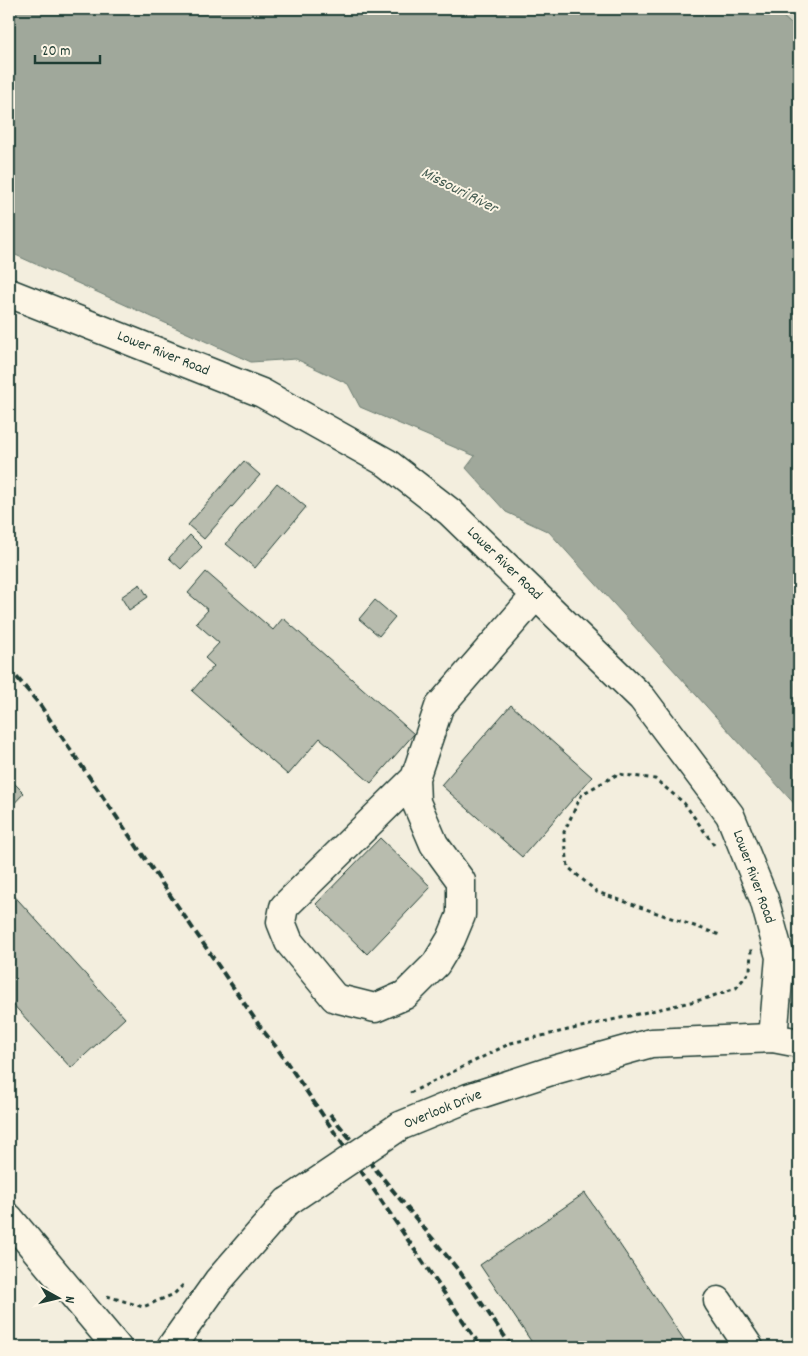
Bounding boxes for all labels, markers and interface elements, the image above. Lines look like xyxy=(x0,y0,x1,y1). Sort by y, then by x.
scale bar xyxy=(35,32,100,64)
text: 20 m xyxy=(42,41,70,63)
water label: Missouri River xyxy=(417,162,503,221)
street label: Lower River Road xyxy=(113,325,213,383)
street label: Lower River Road xyxy=(461,522,547,606)
street label: Lower River Road xyxy=(726,827,780,927)
street label: Overlook Drive xyxy=(401,1084,486,1136)
north arrow xyxy=(32,1274,82,1324)
text: N xyxy=(58,1295,79,1304)

